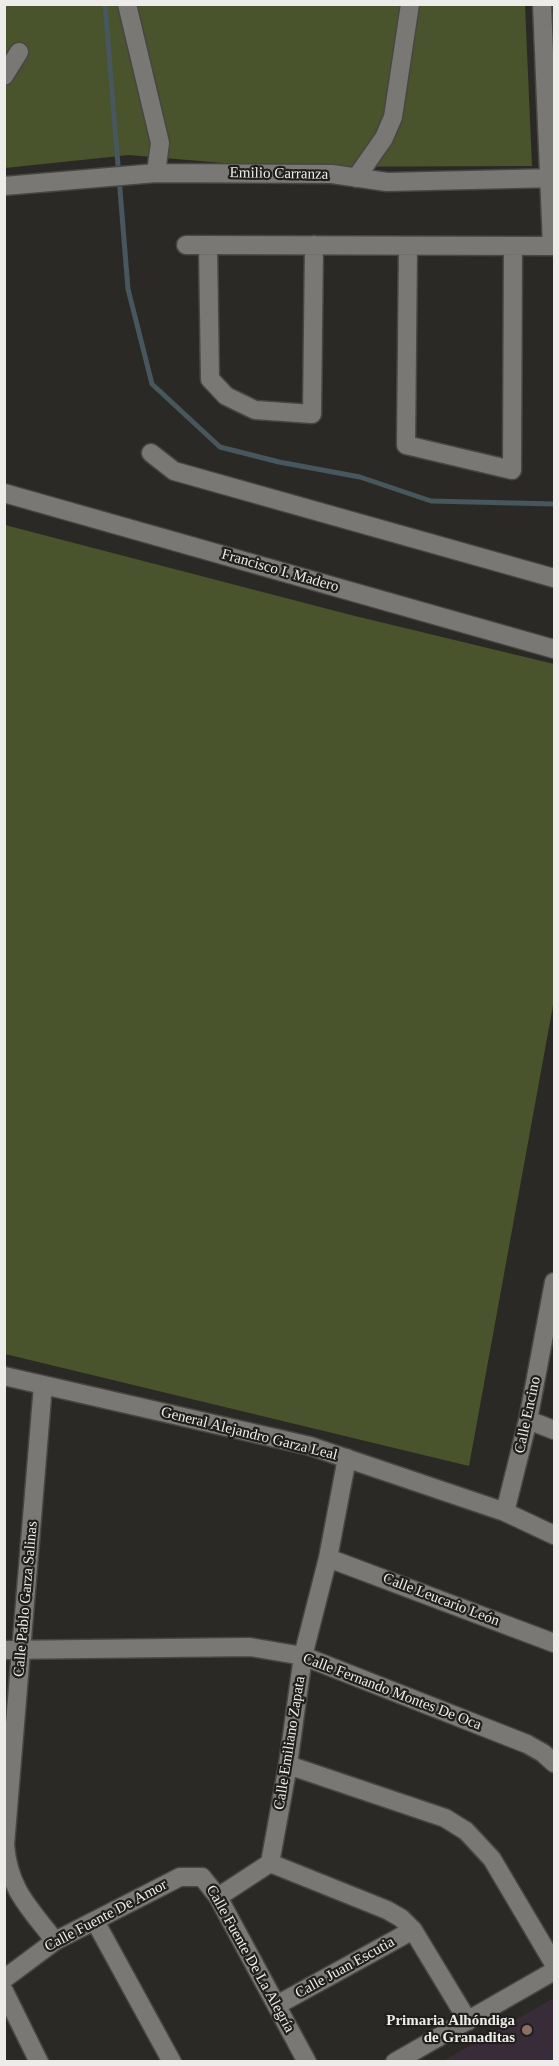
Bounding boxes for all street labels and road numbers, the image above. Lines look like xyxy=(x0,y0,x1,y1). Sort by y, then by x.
street label: Emilio Carranza xyxy=(229,164,329,184)
street label: Francisco I. Madero xyxy=(219,546,341,596)
street label: Calle Encino xyxy=(511,1375,545,1455)
street label: General Alejandro Garza Leal xyxy=(159,1403,339,1465)
street label: Calle Pablo Garza Salinas xyxy=(10,1520,42,1678)
street label: Calle Leucario León xyxy=(380,1570,502,1630)
street label: Calle Fernando Montes De Oca xyxy=(300,1650,484,1734)
street label: Calle Emiliano Zapata xyxy=(271,1675,309,1811)
street label: Calle Fuente De Amor xyxy=(42,1876,170,1956)
street label: Calle Fuente De La Alegría xyxy=(202,1882,298,2036)
street label: Calle Juan Escutia xyxy=(292,1933,398,2003)

